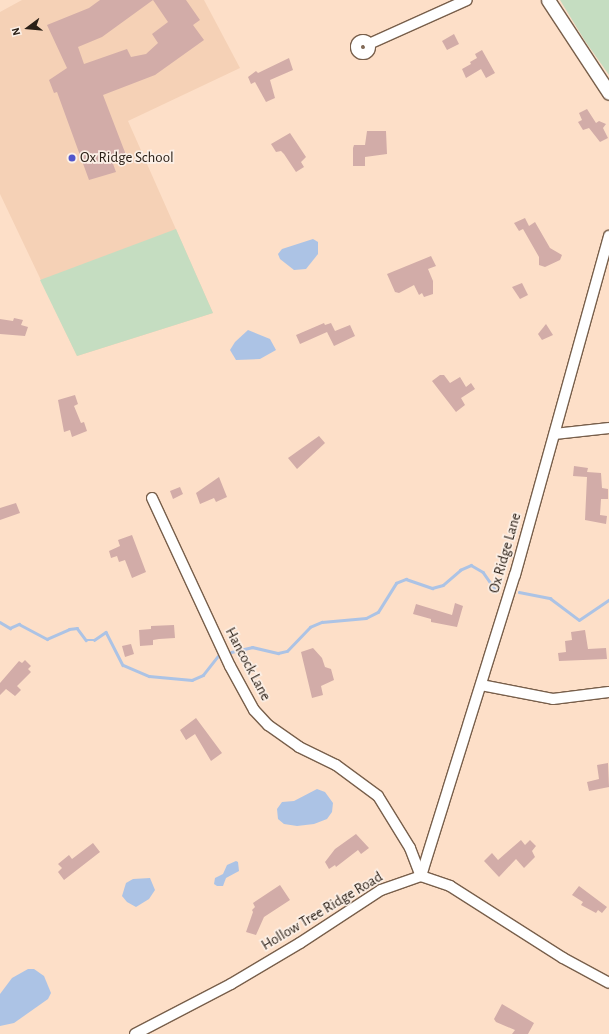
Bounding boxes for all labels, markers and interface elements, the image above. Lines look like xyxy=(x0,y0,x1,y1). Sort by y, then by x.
north arrow xyxy=(8,8,48,48)
text: N xyxy=(10,26,22,37)
place label: Ox Ridge School xyxy=(80,149,174,167)
marker: Ox Ridge School xyxy=(67,153,77,163)
street label: Ox Ridge Lane xyxy=(485,511,525,595)
street label: Hancock Lane xyxy=(221,624,275,704)
street label: Hollow Tree Ridge Road xyxy=(258,868,386,954)

